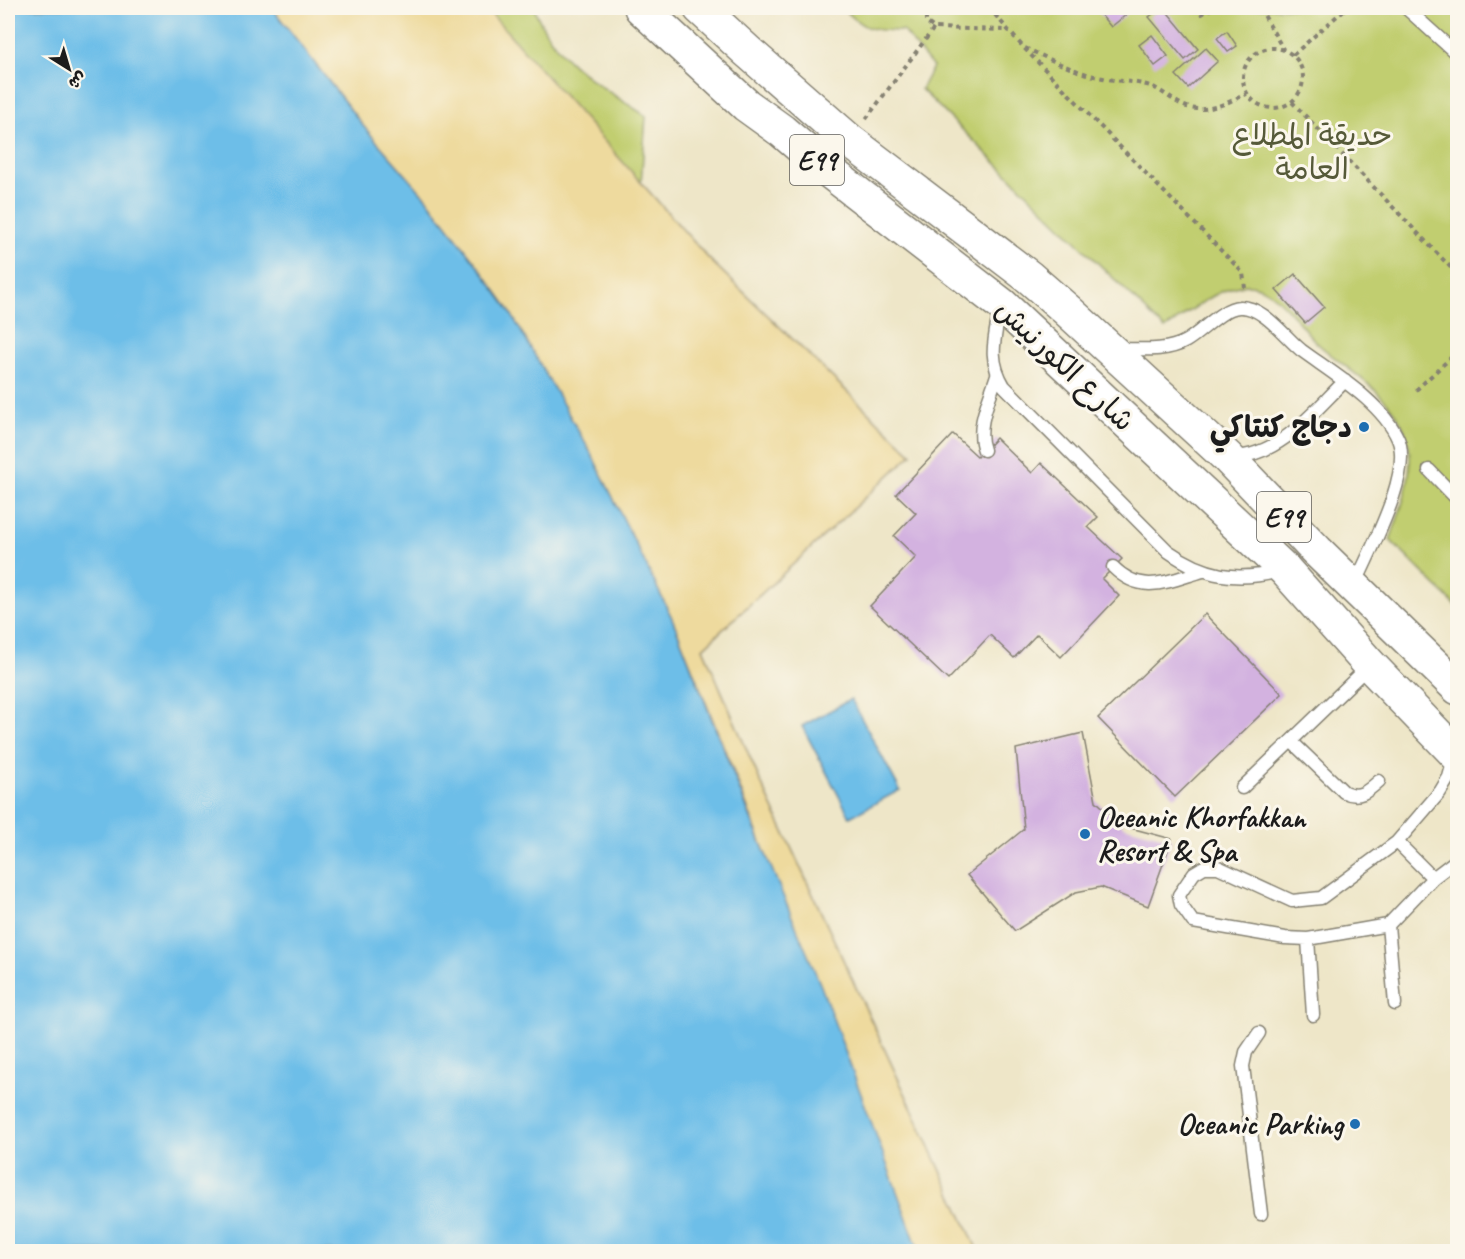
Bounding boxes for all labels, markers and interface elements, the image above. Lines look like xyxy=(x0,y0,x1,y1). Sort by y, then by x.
north arrow xyxy=(39,39,99,99)
text: ش xyxy=(64,67,90,93)
park label: حديقة المطلاع العامة xyxy=(1232,116,1392,188)
road number: E99 xyxy=(790,135,844,185)
street label: شارع الكورنيش xyxy=(986,291,1143,441)
place label: دجاج كنتاكي xyxy=(1210,408,1352,453)
marker: دجاج كنتاكي xyxy=(1357,420,1371,434)
road number: E99 xyxy=(1257,492,1311,542)
place label: Oceanic Khorfakkan Resort & Spa xyxy=(1097,798,1307,870)
marker: Oceanic Khorfakkan Resort & Spa xyxy=(1078,827,1092,841)
place label: Oceanic Parking xyxy=(1177,1105,1345,1143)
marker: Oceanic Parking xyxy=(1348,1117,1362,1131)

